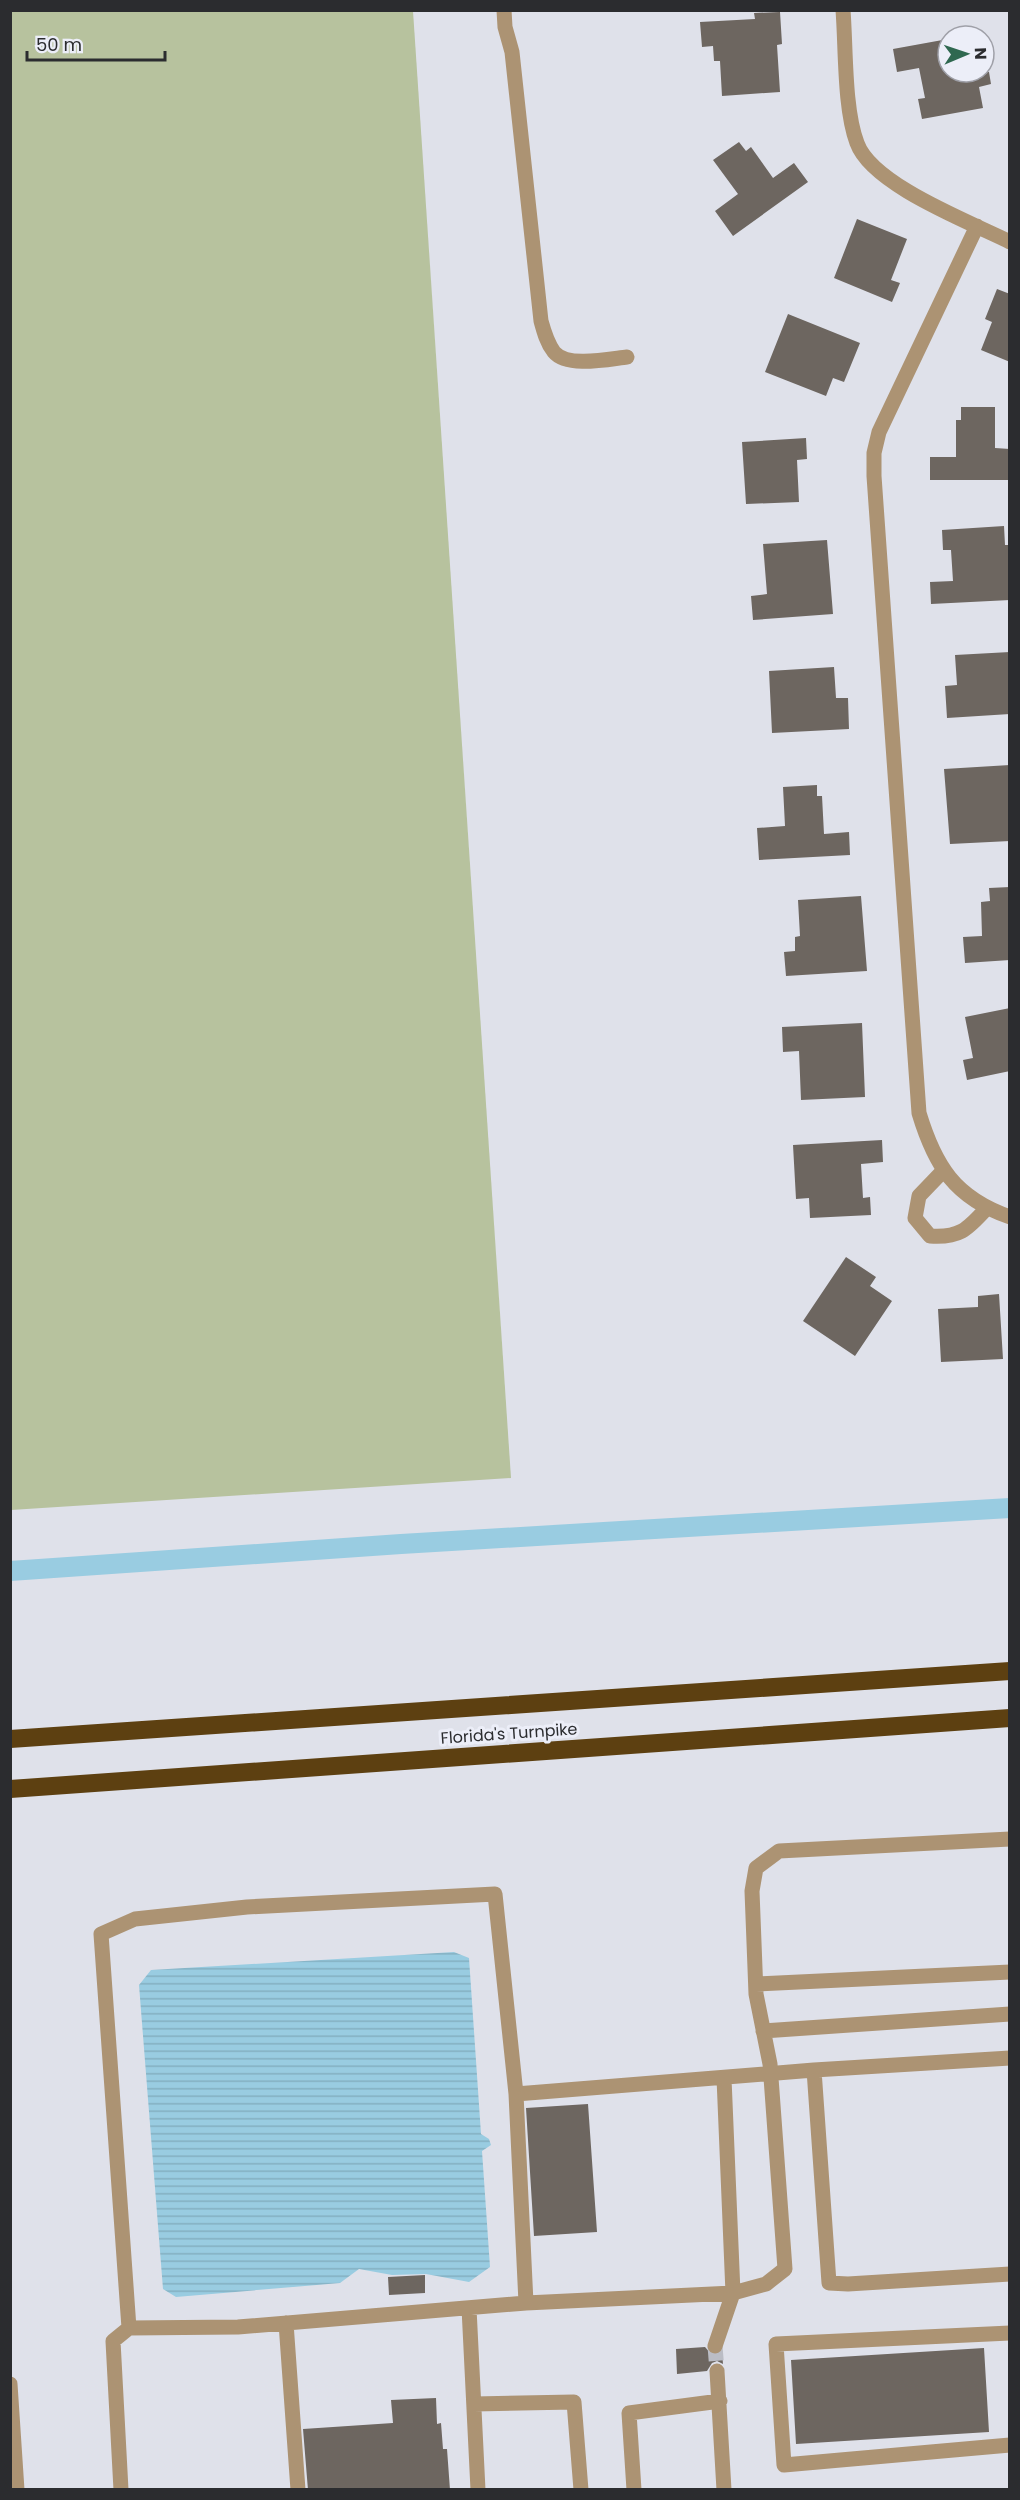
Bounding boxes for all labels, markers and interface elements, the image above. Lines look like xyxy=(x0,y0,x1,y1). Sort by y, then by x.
scale bar xyxy=(27,24,165,62)
north arrow xyxy=(936,24,996,84)
text: 50 m xyxy=(36,32,82,57)
text: N xyxy=(969,47,992,60)
street label: Florida's Turnpike xyxy=(440,1717,578,1750)

